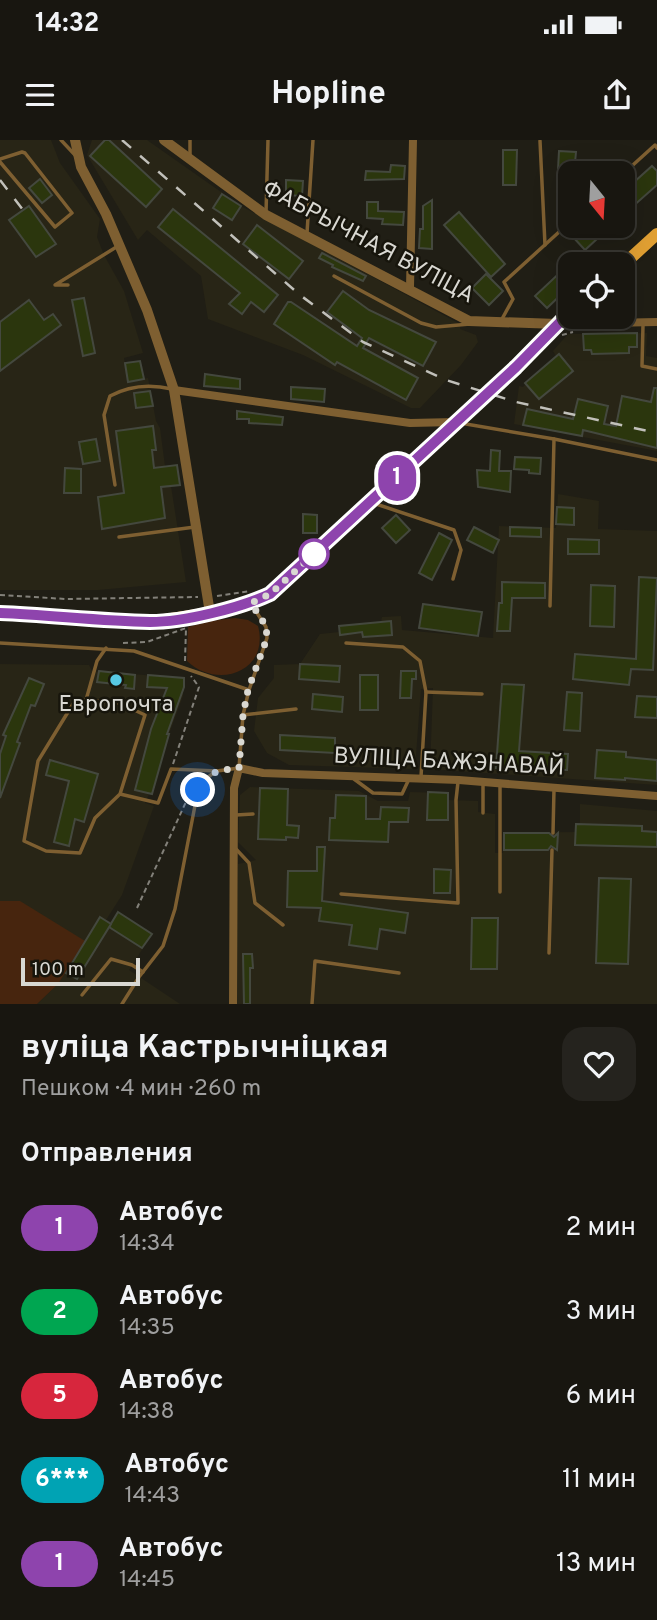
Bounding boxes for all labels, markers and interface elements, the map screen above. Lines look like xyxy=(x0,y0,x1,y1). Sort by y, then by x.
text: 14:32 xyxy=(35,8,99,41)
text: Hopline xyxy=(271,75,386,115)
icon: menu xyxy=(21,76,59,114)
icon: share xyxy=(598,76,636,114)
north arrow xyxy=(558,161,635,238)
map controls xyxy=(558,161,635,329)
street label: ФАБРЫЧНАЯ ВУЛІЦА xyxy=(257,175,479,311)
button: locate xyxy=(558,252,635,329)
line badge: 1 xyxy=(374,455,420,501)
text: 1 xyxy=(392,463,402,493)
unlabelled marker xyxy=(299,539,329,569)
marker: Европочта xyxy=(108,672,124,688)
place label: Европочта xyxy=(58,691,174,720)
street label: ВУЛІЦА БАЖЭНАВАЙ xyxy=(333,740,565,784)
your location xyxy=(180,772,215,807)
scale bar xyxy=(21,955,140,987)
text: 100 m xyxy=(32,958,84,982)
button: heart xyxy=(562,1027,636,1101)
text: вуліца Кастрычніцкая xyxy=(21,1028,389,1070)
text: Пешком · 4 мин · 260 m xyxy=(21,1075,261,1104)
text: Отправления xyxy=(21,1138,193,1171)
text: Автобус xyxy=(119,1197,224,1230)
text: 2 мин xyxy=(565,1212,636,1245)
text: 1 xyxy=(55,1213,64,1243)
text: 14:34 xyxy=(119,1230,175,1259)
text: Автобус xyxy=(119,1281,224,1314)
text: 3 мин xyxy=(566,1296,636,1329)
text: 2 xyxy=(52,1297,67,1327)
text: 14:35 xyxy=(119,1314,175,1343)
text: Автобус xyxy=(119,1365,224,1398)
text: 6 мин xyxy=(566,1380,636,1413)
text: 5 xyxy=(52,1381,67,1411)
text: 14:38 xyxy=(119,1398,174,1427)
text: Автобус xyxy=(125,1449,229,1482)
text: 11 мин xyxy=(562,1464,636,1497)
text: 6*** xyxy=(35,1465,90,1495)
text: 14:43 xyxy=(125,1482,180,1511)
text: Автобус xyxy=(119,1533,224,1566)
text: 13 мин xyxy=(556,1548,636,1581)
text: 1 xyxy=(55,1549,64,1579)
text: 14:45 xyxy=(119,1566,175,1595)

